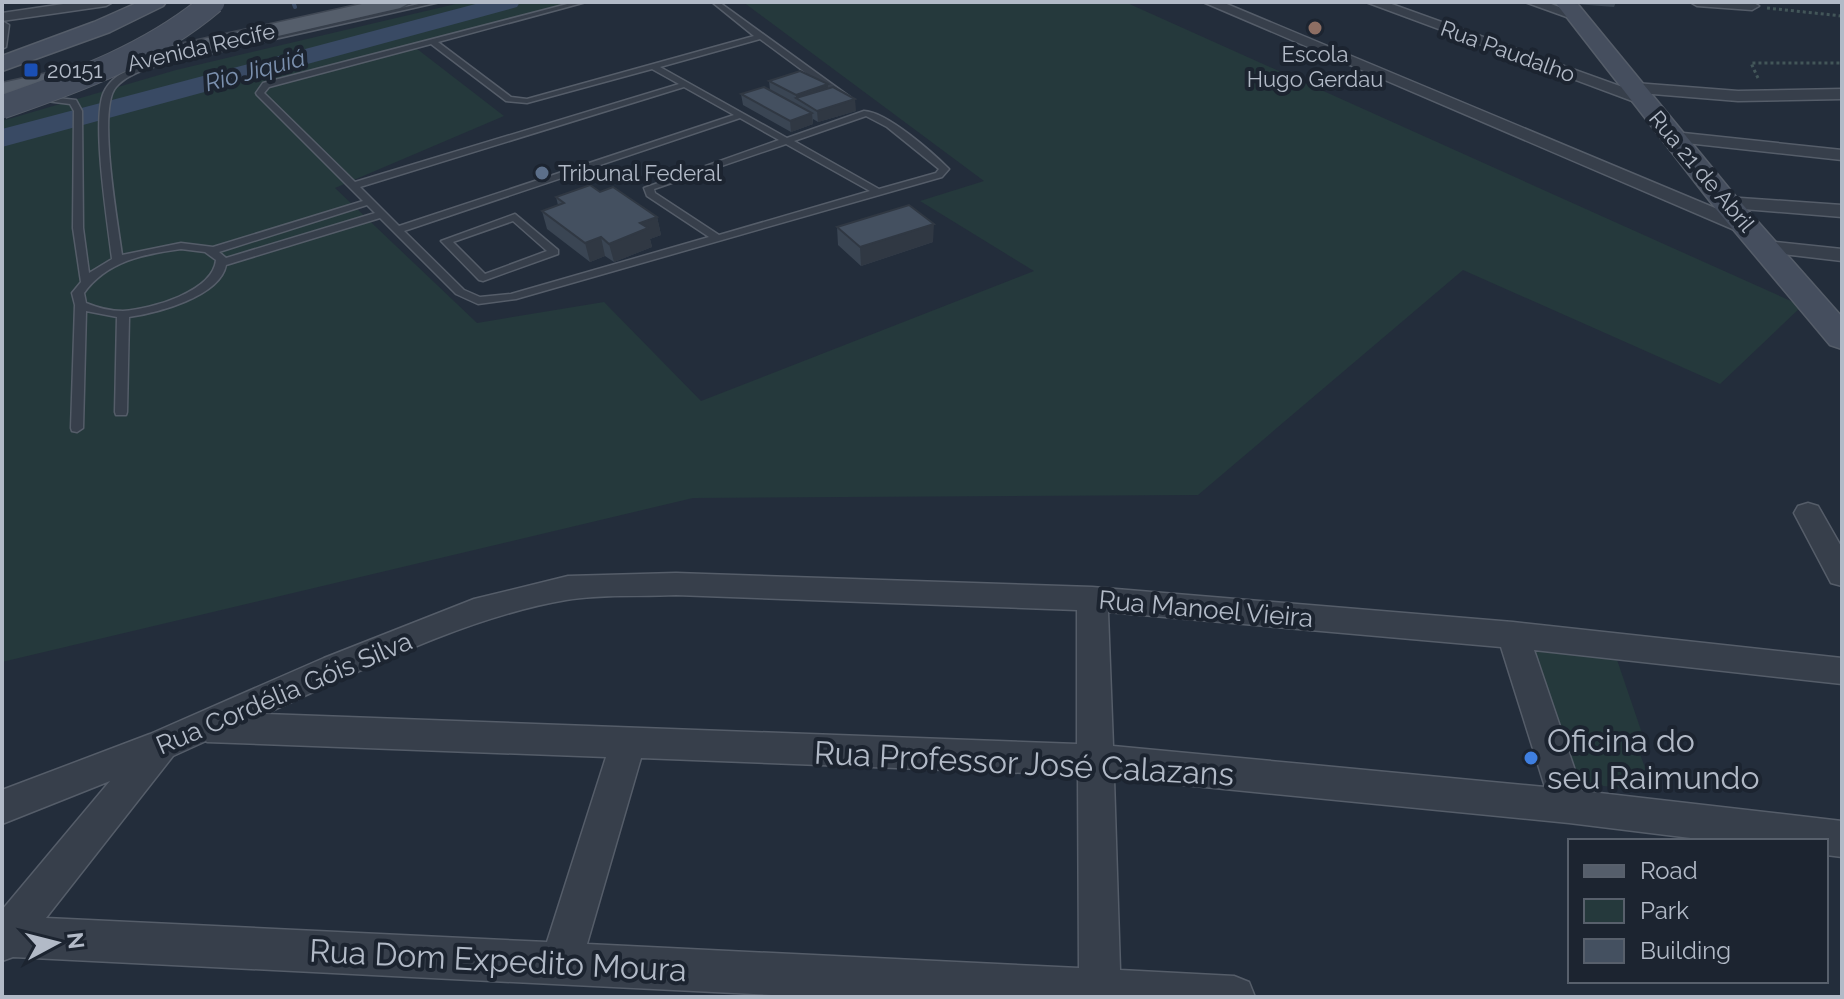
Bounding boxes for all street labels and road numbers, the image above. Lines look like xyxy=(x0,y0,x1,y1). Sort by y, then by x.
street label: Rua Paudalho xyxy=(1437,15,1579,87)
street label: Avenida Recife xyxy=(125,17,278,77)
street label: Rua 21 de Abril xyxy=(1644,105,1760,237)
street label: Rua Manoel Vieira xyxy=(1097,585,1315,633)
street label: Rua Cordélia Góis Silva xyxy=(152,626,416,760)
street label: Rua Professor José Calazans xyxy=(813,734,1235,792)
street label: Rua Dom Expedito Moura xyxy=(308,932,688,988)

